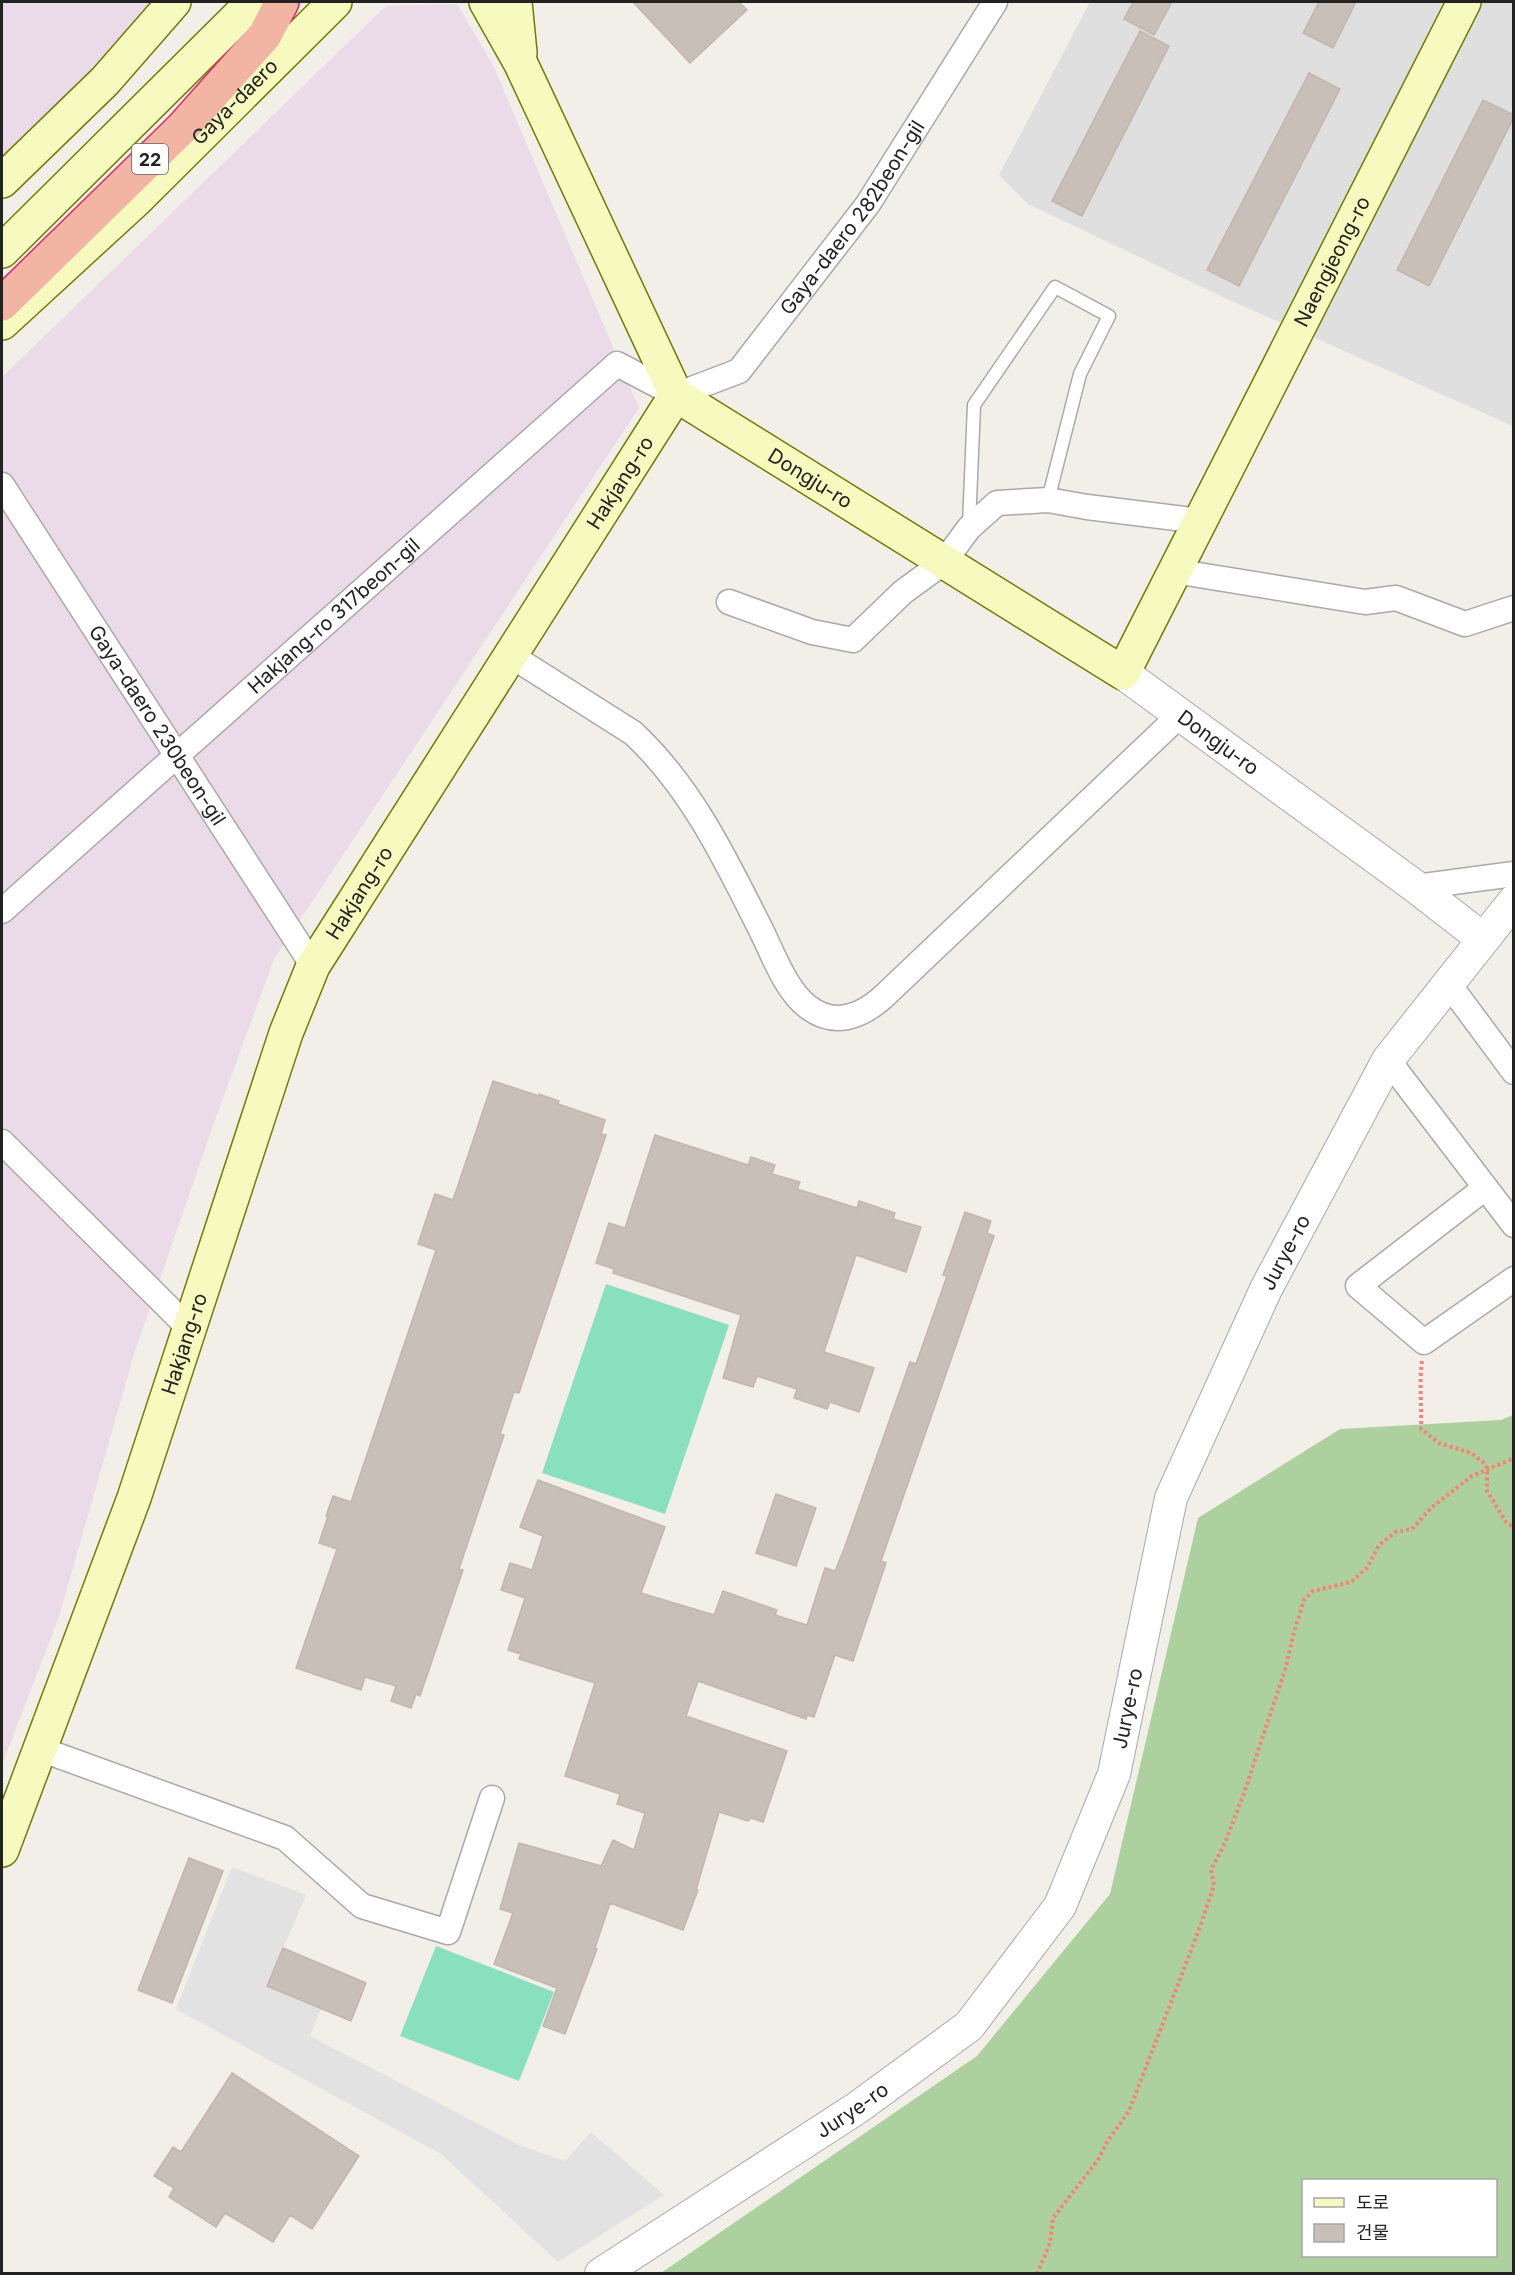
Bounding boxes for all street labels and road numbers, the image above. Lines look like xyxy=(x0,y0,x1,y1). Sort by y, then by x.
street label: Gaya-daero xyxy=(187,54,283,150)
street label: Gaya-daero 282beon-gil xyxy=(775,116,929,320)
road number: 22 xyxy=(132,144,168,174)
street label: Naengjeong-ro xyxy=(1289,192,1375,331)
street label: Hakjang-ro xyxy=(582,432,659,534)
street label: Dongju-ro xyxy=(764,443,857,514)
street label: Hakjang-ro 317beon-gil xyxy=(243,533,425,699)
street label: Gaya-daero 230beon-gil xyxy=(84,621,231,830)
street label: Dongju-ro xyxy=(1173,705,1264,780)
street label: Hakjang-ro xyxy=(321,842,398,944)
street label: Jurye-ro xyxy=(1256,1211,1315,1294)
street label: Hakjang-ro xyxy=(157,1290,212,1398)
street label: Jurye-ro xyxy=(1107,1666,1148,1751)
street label: Jurye-ro xyxy=(812,2077,893,2143)

